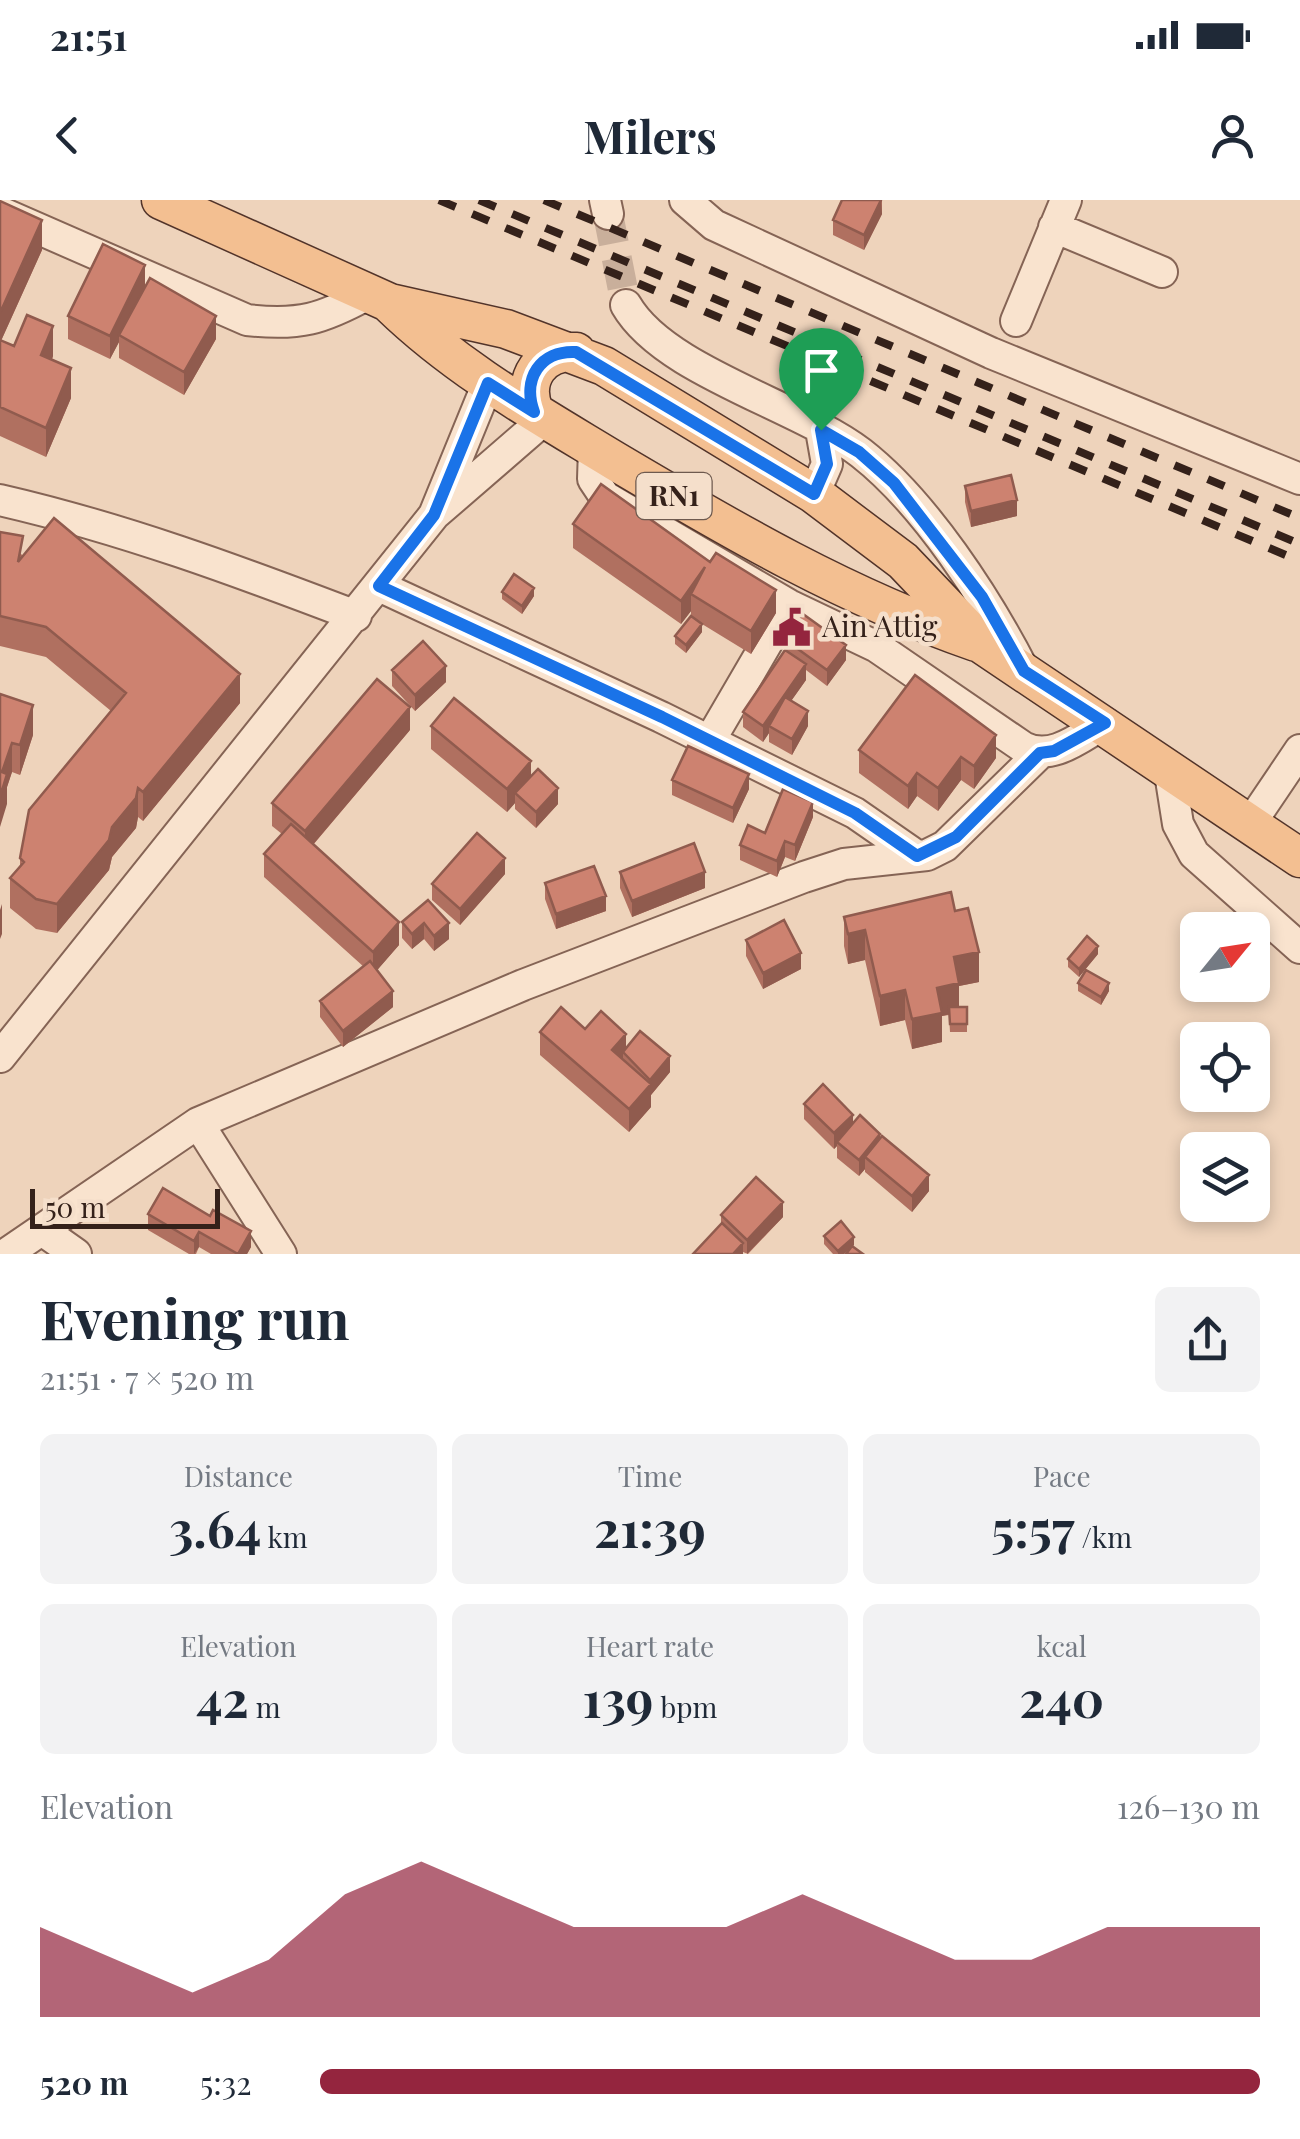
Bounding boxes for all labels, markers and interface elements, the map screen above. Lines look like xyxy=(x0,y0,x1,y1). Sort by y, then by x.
text: 21:51 xyxy=(50,10,127,61)
text: Milers xyxy=(583,105,717,165)
icon: back xyxy=(40,108,95,163)
icon: person xyxy=(1205,108,1260,163)
pin xyxy=(779,328,864,431)
icon: arrive xyxy=(794,343,849,398)
road number: RN1 xyxy=(636,473,712,519)
place label: Ain Attig xyxy=(821,605,938,645)
public building icon: Ain Attig xyxy=(771,606,813,648)
north arrow xyxy=(1180,912,1270,1002)
map controls xyxy=(1180,912,1270,1222)
button: locate xyxy=(1180,1022,1270,1112)
button: layers xyxy=(1180,1132,1270,1222)
scale bar xyxy=(30,1184,220,1228)
text: 50 m xyxy=(45,1188,105,1225)
text: Evening run xyxy=(40,1280,350,1354)
button: share xyxy=(1155,1287,1260,1392)
text: 21:51 · 7 × 520 m xyxy=(40,1355,254,1398)
text: Distance xyxy=(184,1457,293,1494)
text: Time xyxy=(618,1457,682,1494)
text: Pace xyxy=(1033,1457,1091,1494)
text: 3.64 xyxy=(169,1494,261,1561)
text: 21:39 xyxy=(594,1494,706,1561)
text: 5:57 xyxy=(991,1494,1074,1561)
text: km xyxy=(261,1518,308,1555)
text: /km xyxy=(1074,1518,1132,1555)
text: Elevation xyxy=(180,1627,297,1664)
text: Heart rate xyxy=(586,1627,714,1664)
text: kcal xyxy=(1037,1627,1087,1664)
text: 42 xyxy=(196,1664,249,1731)
text: 139 xyxy=(583,1664,653,1731)
text: 240 xyxy=(1019,1664,1104,1731)
text: m xyxy=(249,1688,281,1725)
text: bpm xyxy=(653,1688,717,1725)
text: Elevation xyxy=(40,1784,173,1827)
text: 126–130 m xyxy=(1117,1784,1260,1827)
text: 520 m xyxy=(40,2060,128,2103)
text: 5:32 xyxy=(200,2060,252,2103)

